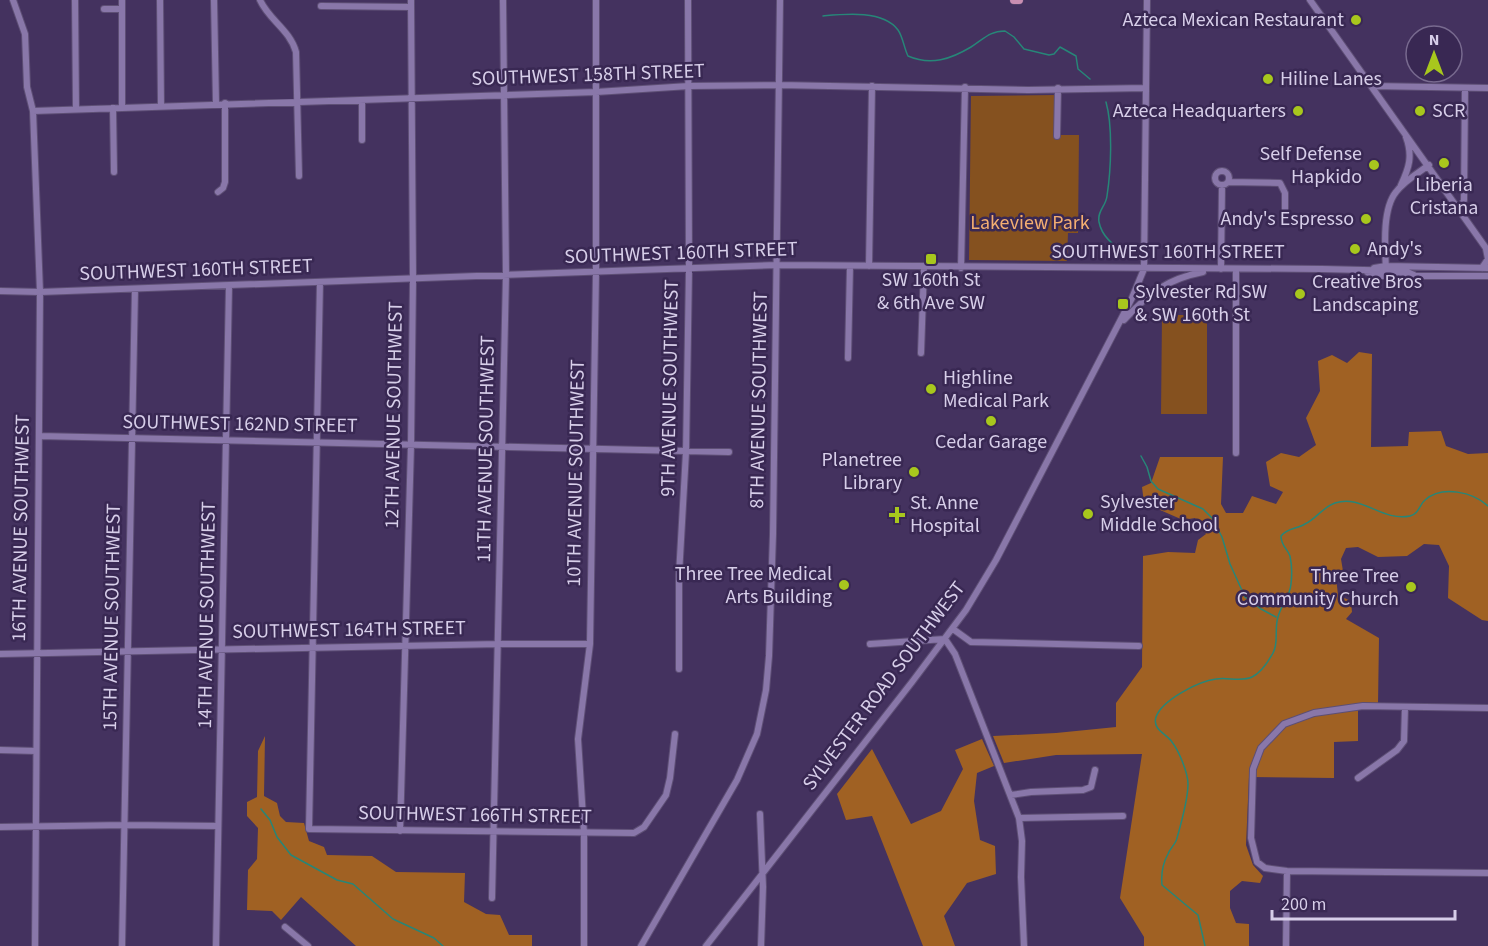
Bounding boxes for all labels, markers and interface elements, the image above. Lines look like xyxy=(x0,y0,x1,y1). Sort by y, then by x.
place label: Azteca Mexican Restaurant xyxy=(1123,6,1344,34)
marker: Azteca Mexican Restaurant xyxy=(1349,13,1363,27)
north arrow xyxy=(1404,24,1464,84)
text: N xyxy=(1429,29,1439,51)
street label: SOUTHWEST 158TH STREET xyxy=(471,57,706,93)
place label: Hiline Lanes xyxy=(1280,65,1382,93)
marker: Hiline Lanes xyxy=(1261,72,1275,86)
place label: Azteca Headquarters xyxy=(1113,97,1286,125)
place label: SCR xyxy=(1432,97,1465,125)
marker: Azteca Headquarters xyxy=(1291,104,1305,118)
marker: SCR xyxy=(1413,104,1427,118)
place label: Self Defense Hapkido xyxy=(1259,140,1362,191)
marker: Liberia Cristana xyxy=(1437,156,1451,170)
marker: Self Defense Hapkido xyxy=(1367,158,1381,172)
place label: Liberia Cristana xyxy=(1410,171,1478,222)
place label: Andy's Espresso xyxy=(1221,205,1354,233)
park label: Lakeview Park xyxy=(970,209,1090,237)
marker: Andy's Espresso xyxy=(1359,212,1373,226)
street label: SOUTHWEST 160TH STREET xyxy=(564,235,799,271)
place label: Andy's xyxy=(1367,235,1422,263)
street label: SOUTHWEST 160TH STREET xyxy=(1051,238,1285,266)
marker: Andy's xyxy=(1348,242,1362,256)
street label: SOUTHWEST 160TH STREET xyxy=(79,252,314,288)
marker: SW 160th St & 6th Ave SW xyxy=(924,252,938,266)
place label: SW 160th St & 6th Ave SW xyxy=(877,266,985,317)
place label: Creative Bros Landscaping xyxy=(1312,268,1422,319)
place label: Sylvester Rd SW & SW 160th St xyxy=(1135,278,1268,329)
street label: 9TH AVENUE SOUTHWEST xyxy=(654,279,686,497)
marker: Creative Bros Landscaping xyxy=(1293,287,1307,301)
street label: 8TH AVENUE SOUTHWEST xyxy=(743,291,775,509)
marker: Sylvester Rd SW & SW 160th St xyxy=(1116,297,1130,311)
street label: 12TH AVENUE SOUTHWEST xyxy=(378,301,410,529)
street label: 11TH AVENUE SOUTHWEST xyxy=(470,335,502,563)
street label: 10TH AVENUE SOUTHWEST xyxy=(560,359,592,587)
place label: Highline Medical Park xyxy=(943,364,1049,415)
marker: Highline Medical Park xyxy=(924,382,938,396)
street label: SOUTHWEST 162ND STREET xyxy=(122,408,358,440)
street label: 16TH AVENUE SOUTHWEST xyxy=(5,414,37,642)
marker: Cedar Garage xyxy=(984,414,998,428)
place label: Cedar Garage xyxy=(935,428,1047,456)
place label: Planetree Library xyxy=(822,446,903,497)
marker: Planetree Library xyxy=(907,465,921,479)
place label: Sylvester Middle School xyxy=(1100,488,1218,539)
place label: St. Anne Hospital xyxy=(910,489,980,540)
street label: 14TH AVENUE SOUTHWEST xyxy=(191,501,223,729)
street label: 15TH AVENUE SOUTHWEST xyxy=(96,503,128,731)
marker: St. Anne Hospital xyxy=(888,506,906,524)
marker: Sylvester Middle School xyxy=(1081,507,1095,521)
place label: Three Tree Medical Arts Building xyxy=(675,560,832,611)
place label: Three Tree Community Church xyxy=(1237,562,1399,613)
street label: SYLVESTER ROAD SOUTHWEST xyxy=(796,575,972,796)
marker: Three Tree Medical Arts Building xyxy=(837,578,851,592)
marker: Three Tree Community Church xyxy=(1404,580,1418,594)
street label: SOUTHWEST 164TH STREET xyxy=(232,614,466,646)
street label: SOUTHWEST 166TH STREET xyxy=(358,799,592,831)
scale bar xyxy=(1272,883,1455,921)
text: 200 m xyxy=(1281,892,1326,917)

